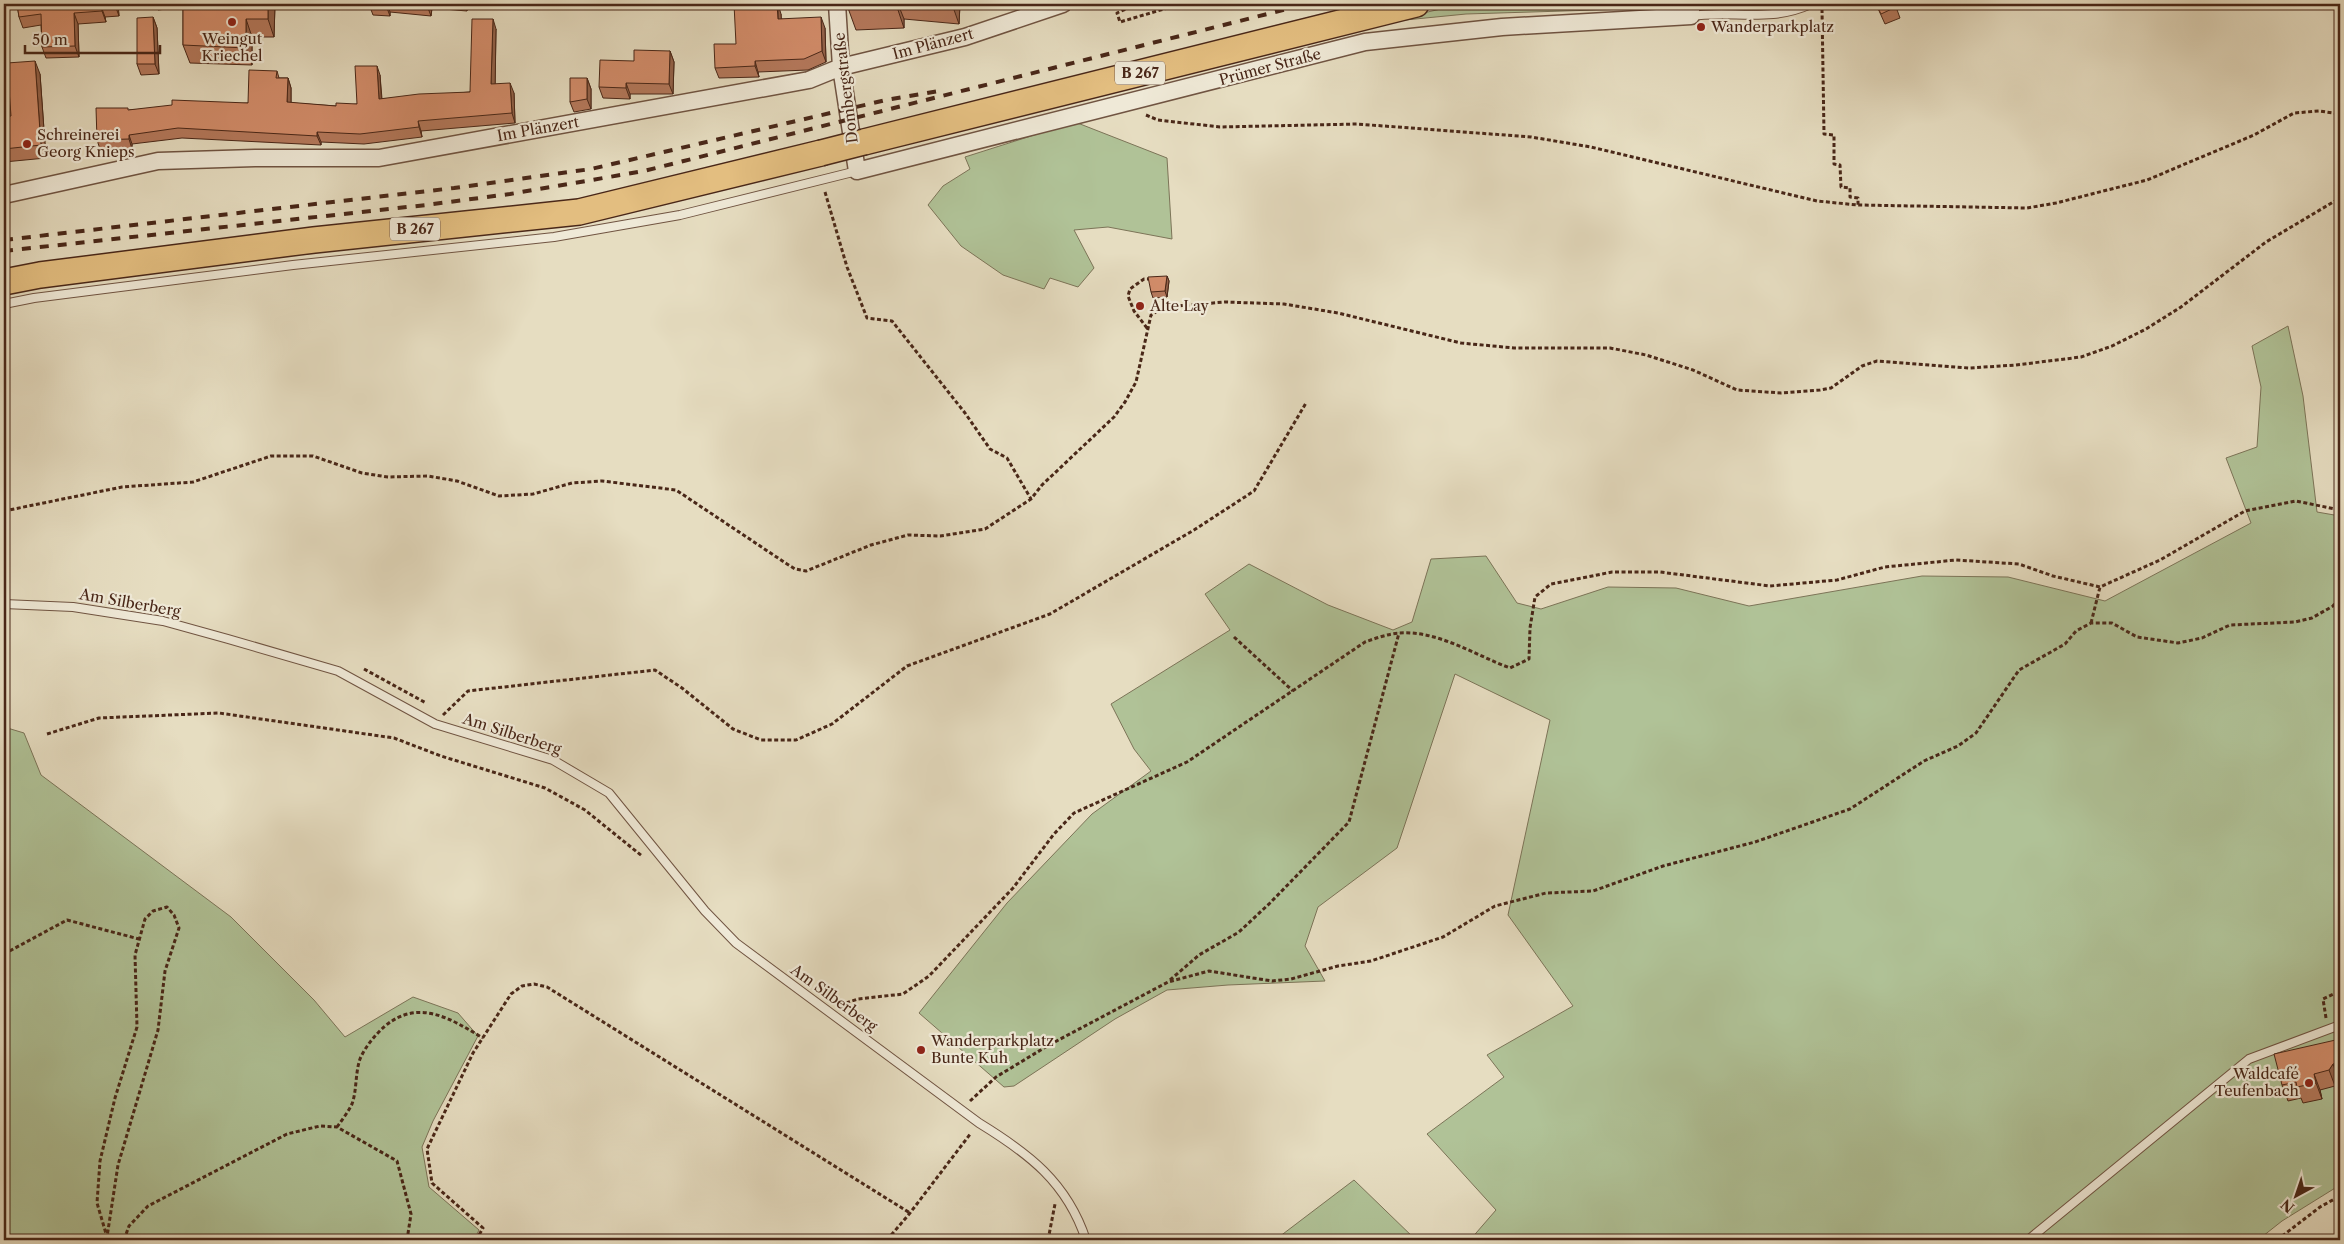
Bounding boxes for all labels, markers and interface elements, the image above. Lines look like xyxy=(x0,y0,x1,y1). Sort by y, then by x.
marker: Weingut Kriechel xyxy=(226,16,238,28)
place label: Wanderparkplatz xyxy=(1710,17,1834,36)
marker: Wanderparkplatz xyxy=(1695,21,1707,33)
scale bar xyxy=(25,22,160,54)
street label: Im Plänzert xyxy=(890,23,976,63)
place label: Weingut Kriechel xyxy=(201,29,263,65)
text: 50 m xyxy=(32,30,68,49)
street label: Dombergstraße xyxy=(829,31,862,145)
street label: Prümer Straße xyxy=(1217,44,1323,89)
road number: B 267 xyxy=(1115,62,1165,84)
street label: Im Plänzert xyxy=(495,112,581,145)
place label: Schreinerei Georg Knieps xyxy=(37,125,135,161)
marker: Schreinerei Georg Knieps xyxy=(21,138,33,150)
road number: B 267 xyxy=(390,218,440,240)
place label: Alte Lay xyxy=(1149,296,1210,315)
marker: Alte Lay xyxy=(1134,300,1146,312)
street label: Am Silberberg xyxy=(77,584,182,621)
street label: Am Silberberg xyxy=(460,708,564,758)
street label: Am Silberberg xyxy=(786,959,881,1035)
place label: Wanderparkplatz Bunte Kuh xyxy=(930,1031,1054,1067)
marker: Wanderparkplatz Bunte Kuh xyxy=(915,1044,927,1056)
place label: Waldcafé Teufenbach xyxy=(2214,1064,2300,1100)
marker: Waldcafé Teufenbach xyxy=(2303,1077,2315,1089)
north arrow xyxy=(2272,1172,2322,1222)
text: N xyxy=(2277,1195,2298,1217)

